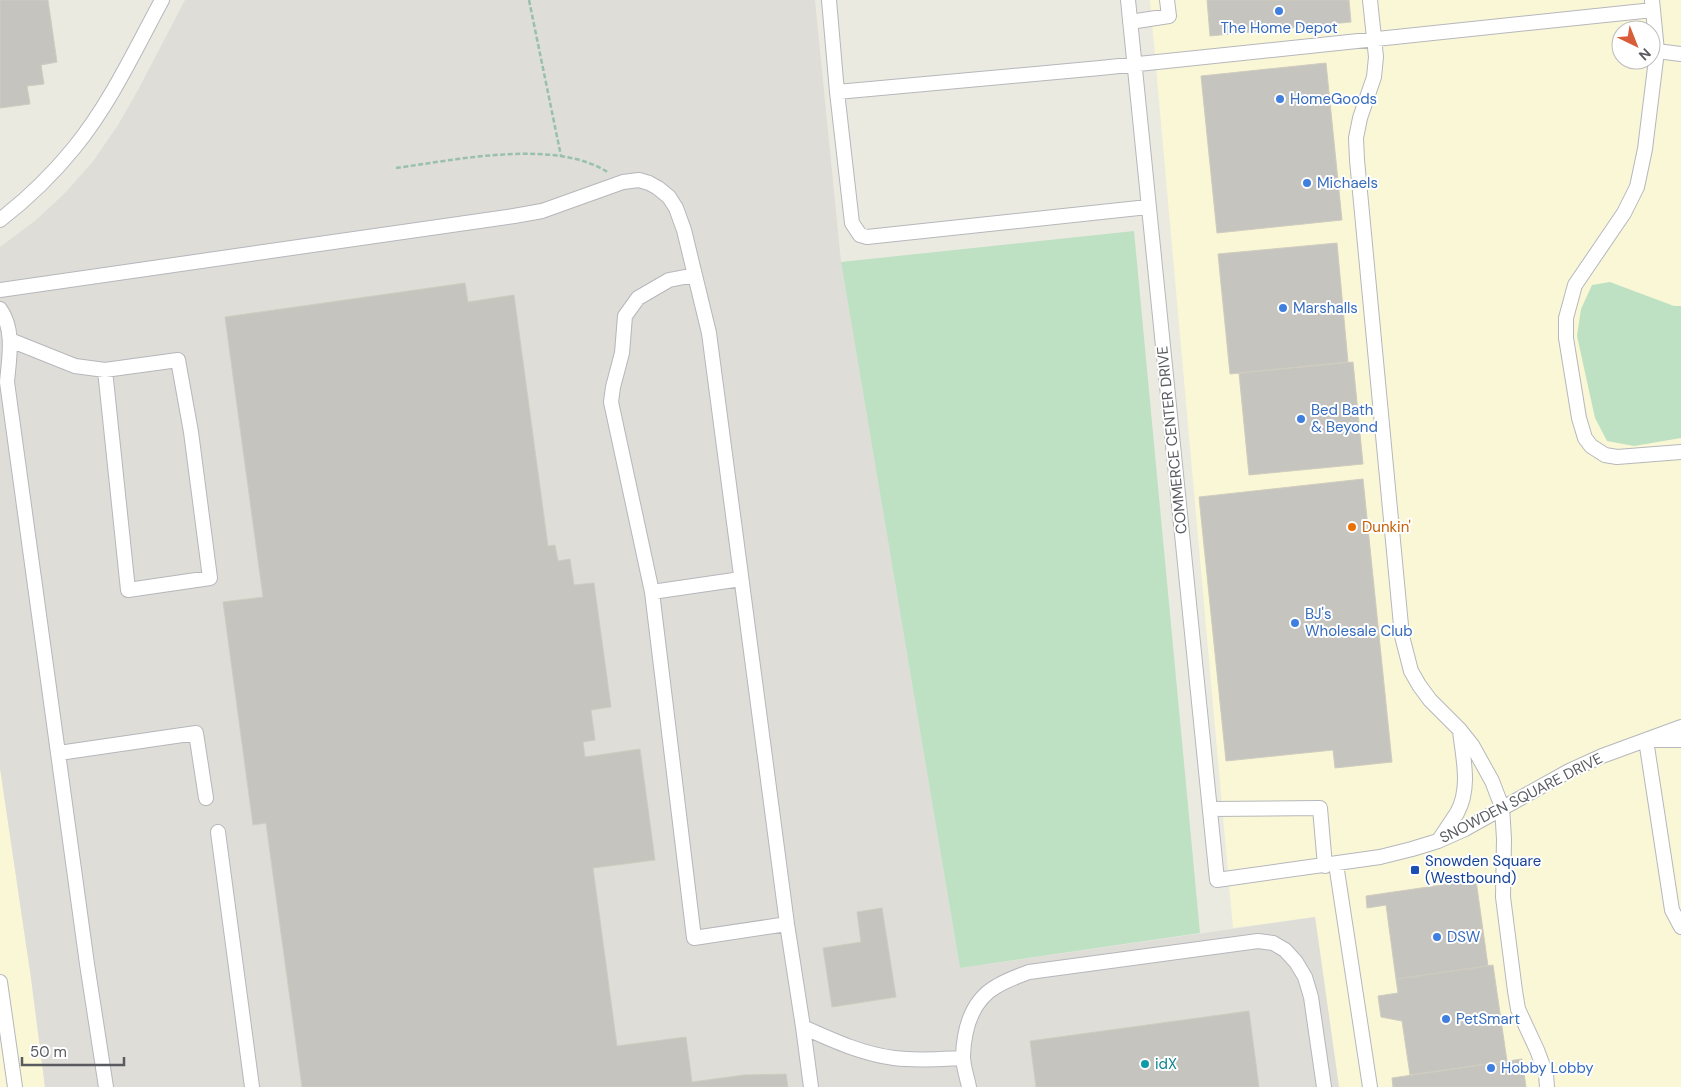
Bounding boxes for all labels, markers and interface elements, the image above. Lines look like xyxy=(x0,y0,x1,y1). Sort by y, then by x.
marker: The Home Depot xyxy=(1273,5,1285,17)
place label: The Home Depot xyxy=(1220,18,1338,38)
north arrow xyxy=(1611,20,1661,70)
text: N xyxy=(1635,44,1655,65)
place label: HomeGoods xyxy=(1290,89,1377,109)
marker: HomeGoods xyxy=(1274,93,1286,105)
place label: Michaels xyxy=(1317,173,1378,193)
marker: Michaels xyxy=(1301,177,1313,189)
place label: Marshalls xyxy=(1293,298,1358,318)
marker: Marshalls xyxy=(1277,302,1289,314)
street label: COMMERCE CENTER DRIVE xyxy=(1152,345,1192,535)
place label: Bed Bath & Beyond xyxy=(1311,400,1378,437)
marker: Bed Bath & Beyond xyxy=(1295,413,1307,425)
place label: Dunkin' xyxy=(1362,517,1411,537)
marker: Dunkin' xyxy=(1346,521,1358,533)
place label: BJ's Wholesale Club xyxy=(1305,604,1413,641)
marker: BJ's Wholesale Club xyxy=(1289,617,1301,629)
street label: SNOWDEN SQUARE DRIVE xyxy=(1436,748,1606,848)
place label: Snowden Square (Westbound) xyxy=(1425,851,1541,888)
marker: Snowden Square (Westbound) xyxy=(1409,864,1421,876)
place label: DSW xyxy=(1447,927,1481,947)
marker: DSW xyxy=(1431,931,1443,943)
place label: PetSmart xyxy=(1456,1009,1520,1029)
marker: PetSmart xyxy=(1440,1013,1452,1025)
scale bar xyxy=(22,1034,125,1066)
text: 50 m xyxy=(30,1042,67,1062)
place label: idX xyxy=(1155,1054,1177,1074)
marker: idX xyxy=(1139,1058,1151,1070)
place label: Hobby Lobby xyxy=(1501,1058,1594,1078)
marker: Hobby Lobby xyxy=(1485,1062,1497,1074)

